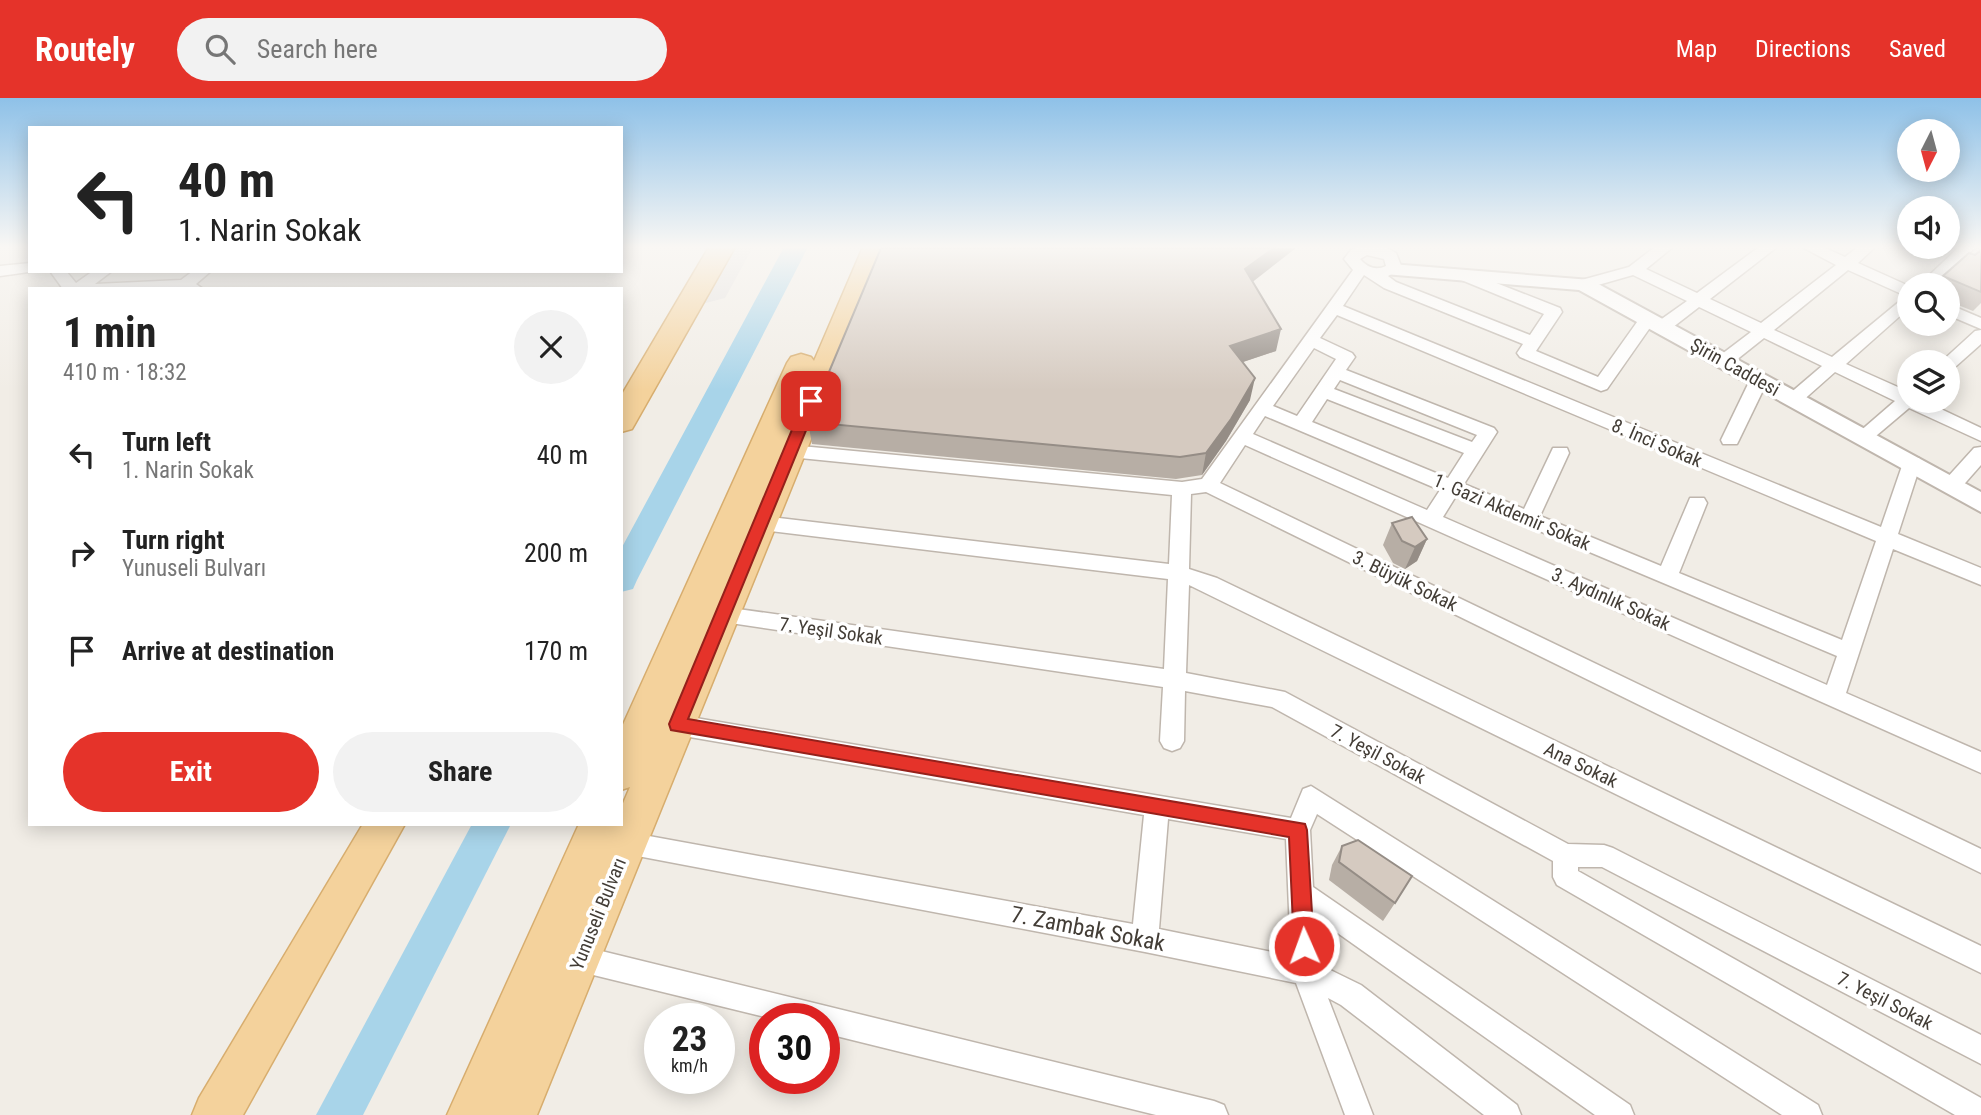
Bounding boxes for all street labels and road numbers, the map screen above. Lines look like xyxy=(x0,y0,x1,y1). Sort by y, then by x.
street label: Şirin Caddesi xyxy=(1686,333,1784,401)
street label: 8. İnci Sokak xyxy=(1608,414,1706,472)
street label: 1. Gazi Akdemir Sokak xyxy=(1430,469,1594,556)
street label: 3. Büyük Sokak xyxy=(1349,546,1462,617)
street label: 3. Aydınlık Sokak xyxy=(1548,563,1674,636)
street label: 7. Yeşil Sokak xyxy=(778,612,885,650)
street label: 7. Yeşil Sokak xyxy=(1327,719,1430,789)
street label: Ana Sokak xyxy=(1540,737,1622,793)
street label: Yunuseli Bulvarı xyxy=(565,854,631,974)
street label: 7. Zambak Sokak xyxy=(1009,901,1168,957)
street label: 7. Yeşil Sokak xyxy=(1833,967,1937,1035)

